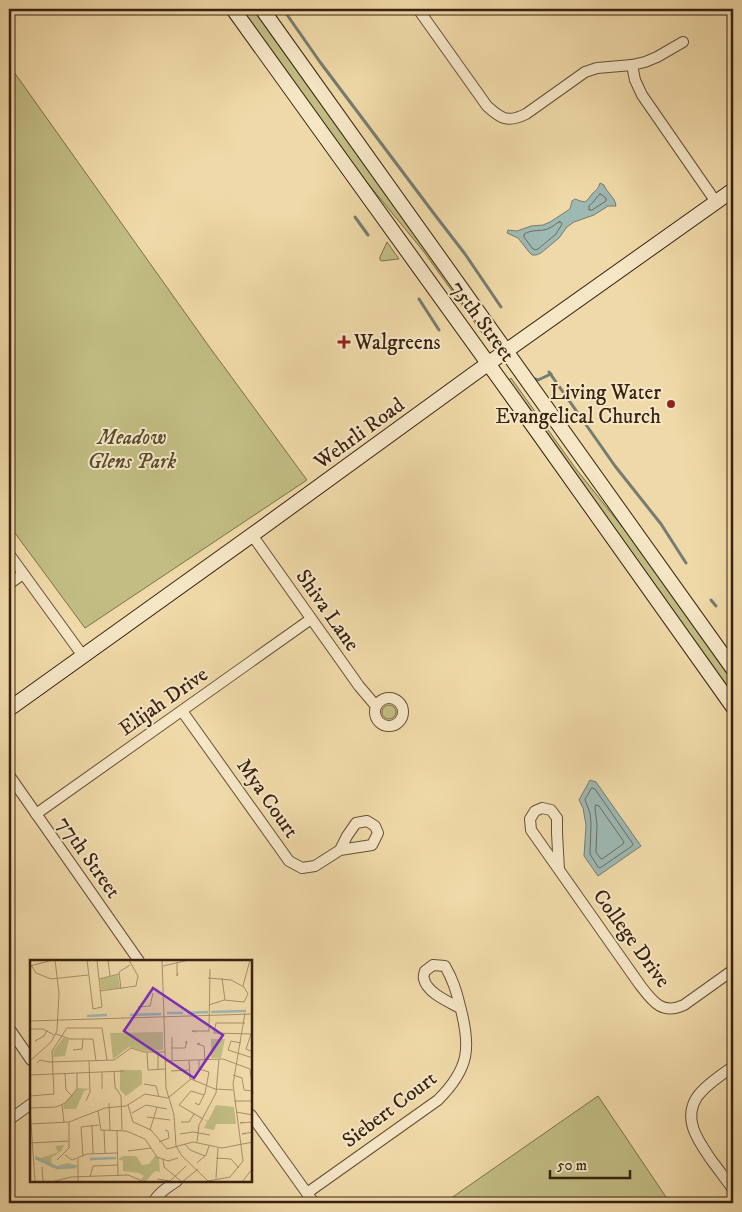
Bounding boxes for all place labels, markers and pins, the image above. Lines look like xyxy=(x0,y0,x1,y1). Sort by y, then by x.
place label: Walgreens xyxy=(353,330,441,356)
marker: Walgreens xyxy=(338,336,350,348)
place label: Living Water Evangelical Church xyxy=(495,380,661,430)
marker: Living Water Evangelical Church xyxy=(665,398,677,410)

